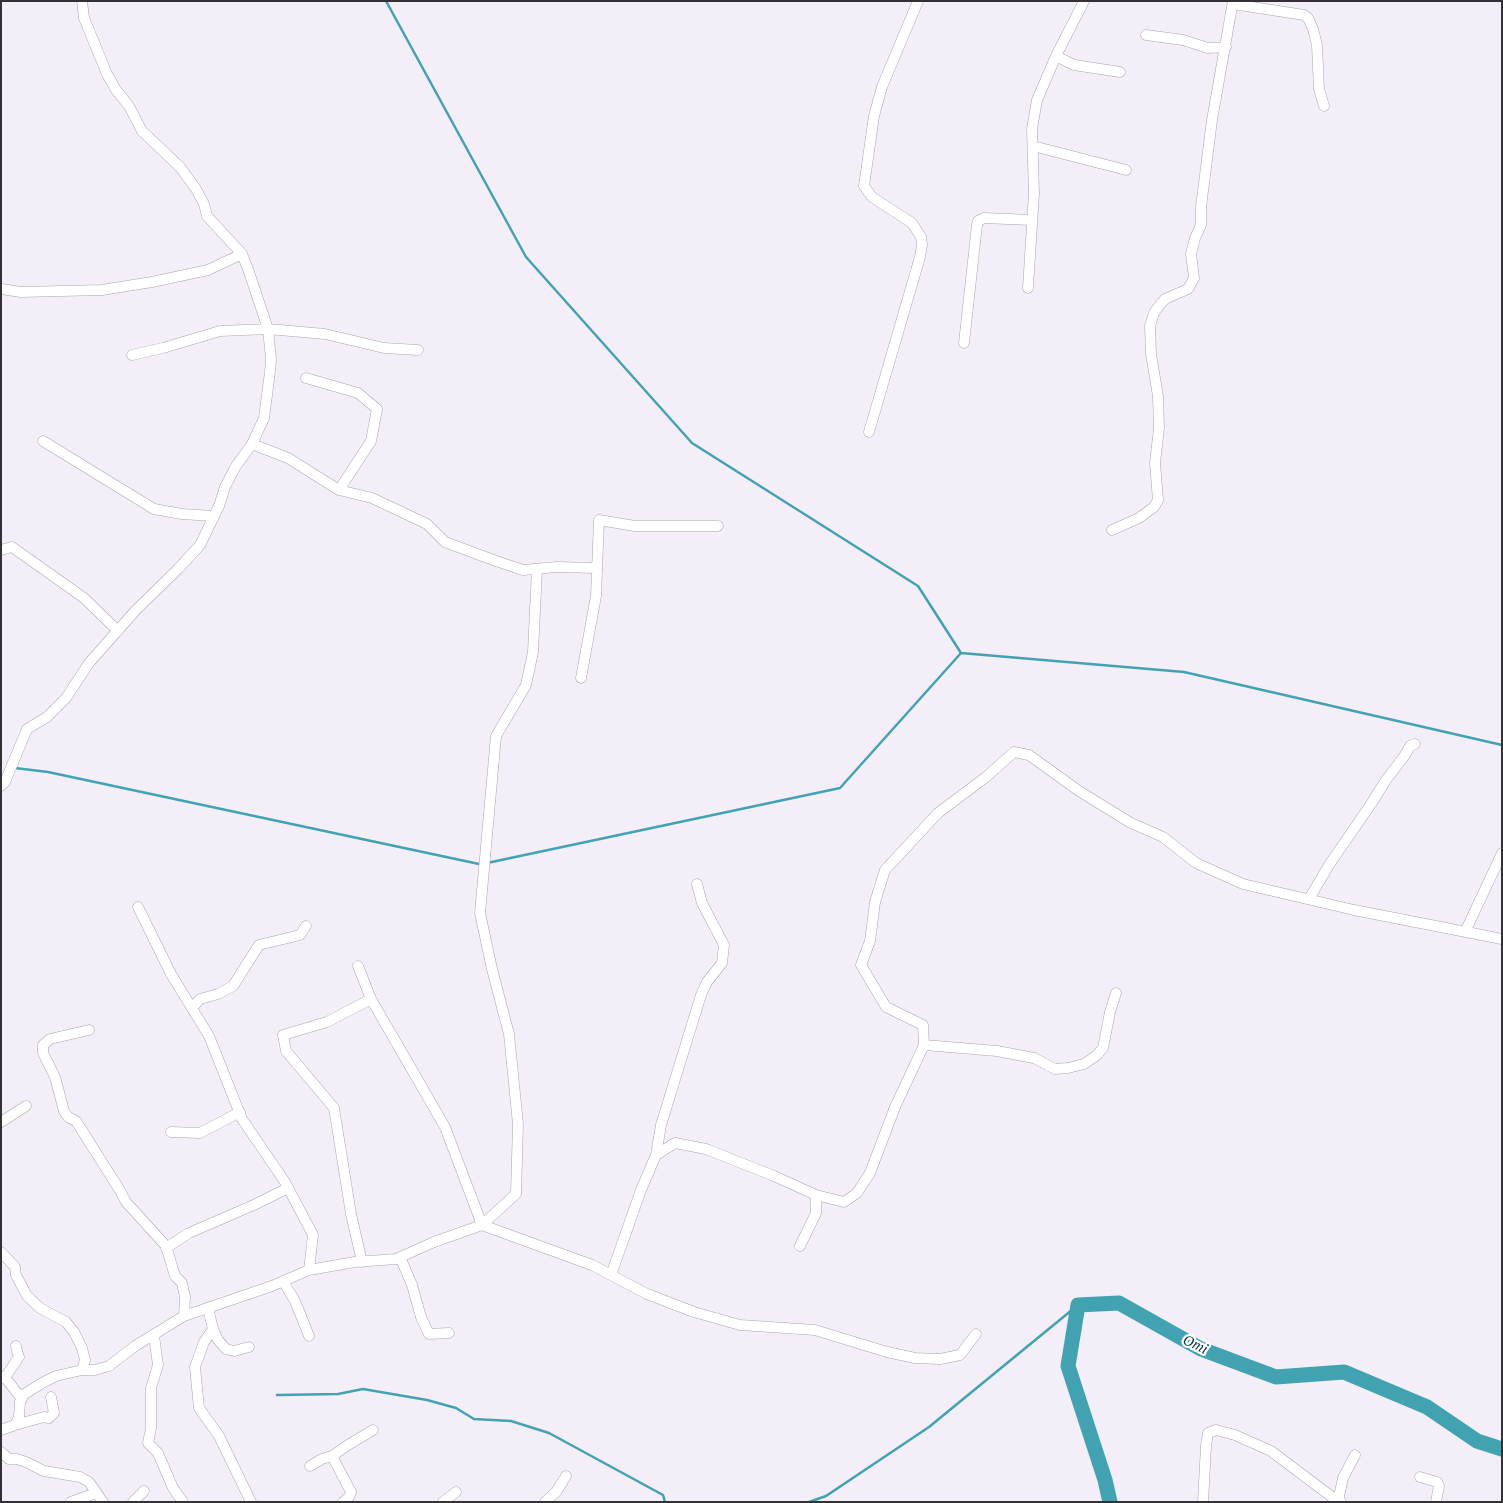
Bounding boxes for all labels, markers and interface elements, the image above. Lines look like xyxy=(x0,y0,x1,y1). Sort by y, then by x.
water label: Omi xyxy=(1180,1332,1210,1358)

